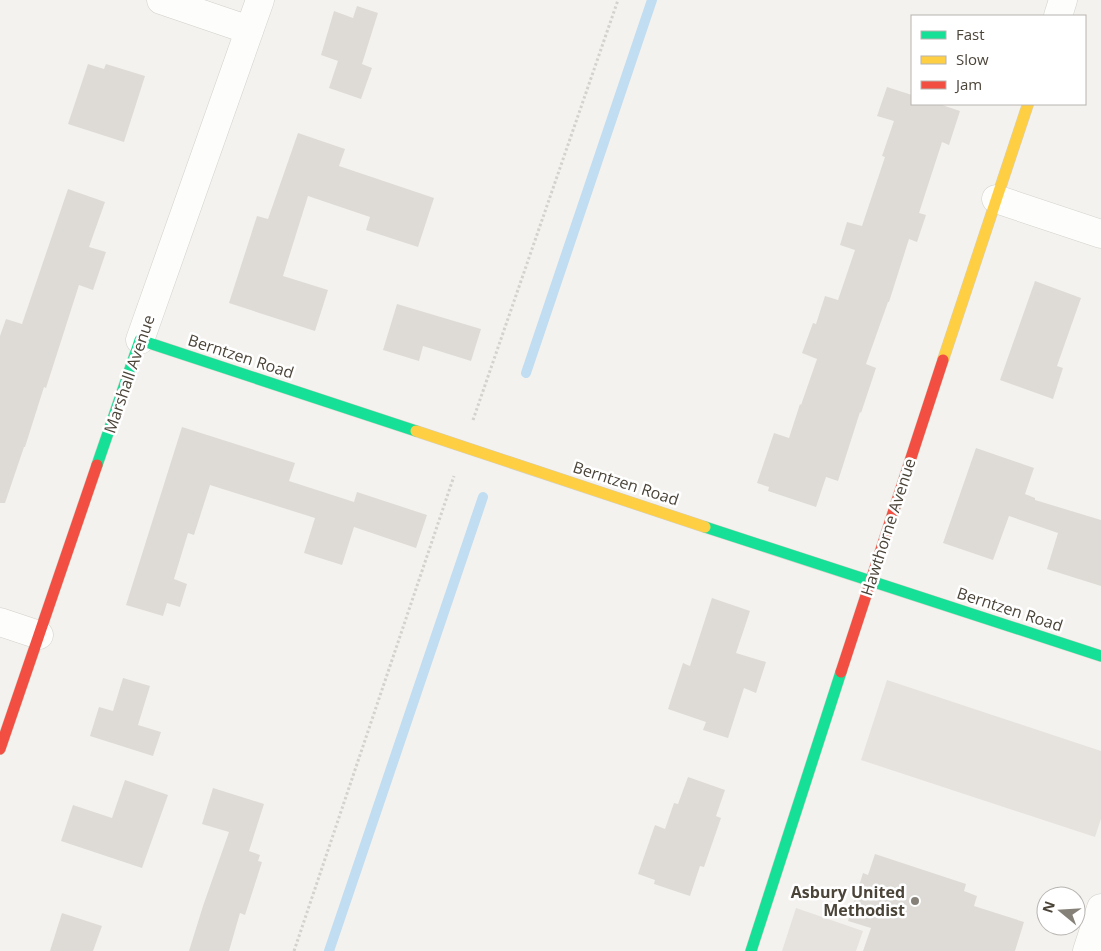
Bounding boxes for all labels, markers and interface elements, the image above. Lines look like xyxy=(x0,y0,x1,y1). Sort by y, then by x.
legend xyxy=(911,15,1086,105)
text: Fast xyxy=(956,24,985,44)
text: Slow xyxy=(956,49,989,69)
text: Jam xyxy=(954,74,982,94)
street label: Marshall Avenue xyxy=(98,312,160,436)
street label: Berntzen Road xyxy=(185,329,297,383)
street label: Hawthorne Avenue xyxy=(855,455,921,599)
street label: Berntzen Road xyxy=(570,456,682,510)
street label: Berntzen Road xyxy=(954,582,1066,636)
place label: Asbury United Methodist xyxy=(791,881,905,921)
north arrow xyxy=(1036,886,1086,936)
marker: Asbury United Methodist xyxy=(909,895,921,907)
text: N xyxy=(1037,898,1059,915)

